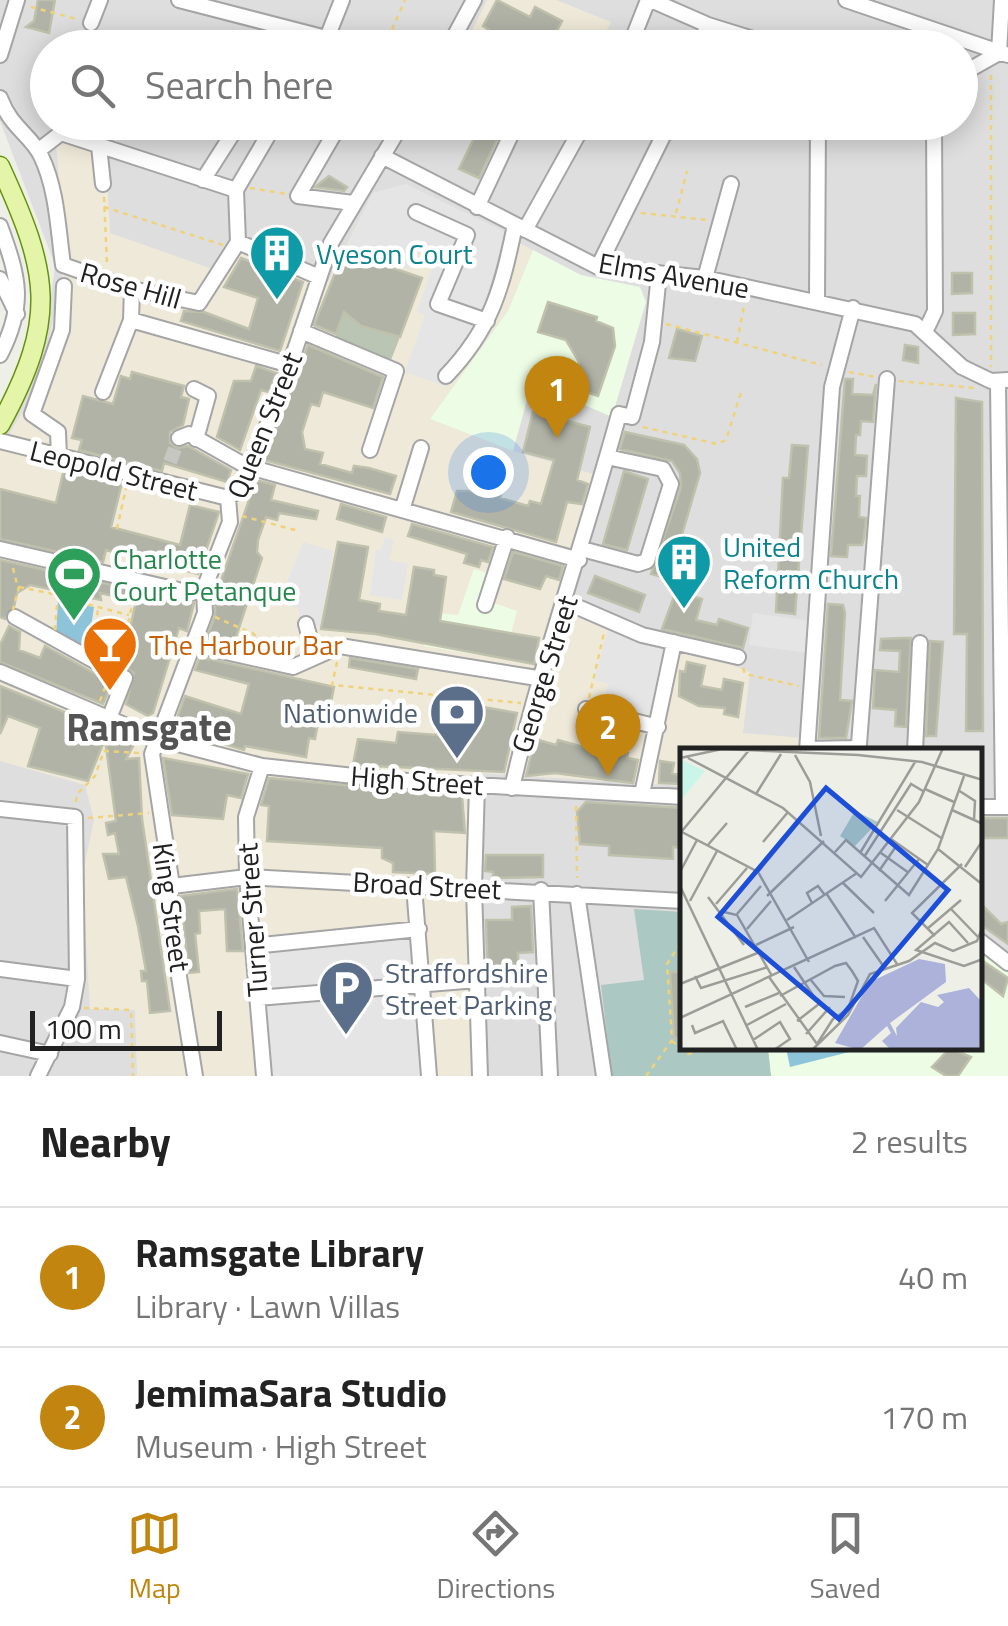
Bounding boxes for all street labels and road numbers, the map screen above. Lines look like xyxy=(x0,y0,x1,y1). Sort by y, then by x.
street label: Elms Avenue xyxy=(595,241,753,309)
street label: Rose Hill xyxy=(76,250,186,320)
street label: Queen Street xyxy=(215,345,313,505)
street label: Leopold Street xyxy=(26,428,202,512)
street label: George Street xyxy=(500,590,588,758)
street label: High Street xyxy=(349,754,485,806)
street label: King Street xyxy=(142,840,202,974)
street label: Turner Street xyxy=(225,841,279,998)
street label: Broad Street xyxy=(352,860,503,910)

